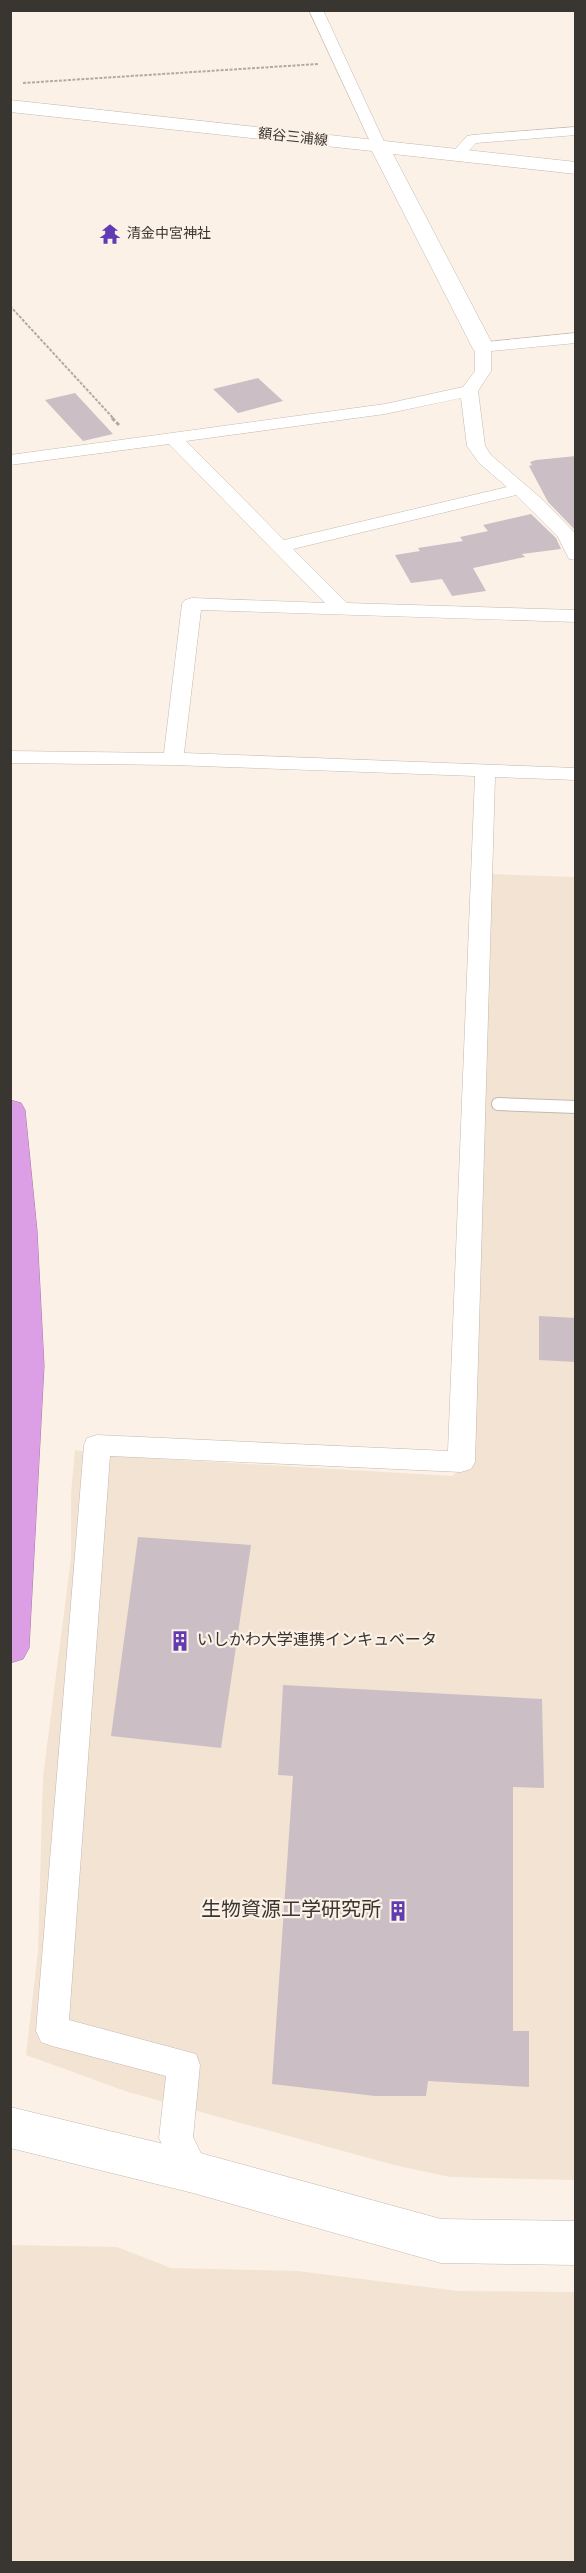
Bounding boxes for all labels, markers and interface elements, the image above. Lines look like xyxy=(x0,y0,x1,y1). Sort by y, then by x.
street label: 額谷三浦線 xyxy=(257,126,329,150)
temple icon: 清金中宮神社 xyxy=(98,222,122,246)
place label: 清金中宮神社 xyxy=(127,226,211,243)
building icon: いしかわ大学連携インキュベータ xyxy=(168,1629,192,1653)
place label: いしかわ大学連携インキュベータ xyxy=(197,1631,437,1651)
place label: 生物資源工学研究所 xyxy=(201,1898,381,1924)
building icon: 生物資源工学研究所 xyxy=(386,1899,410,1923)

